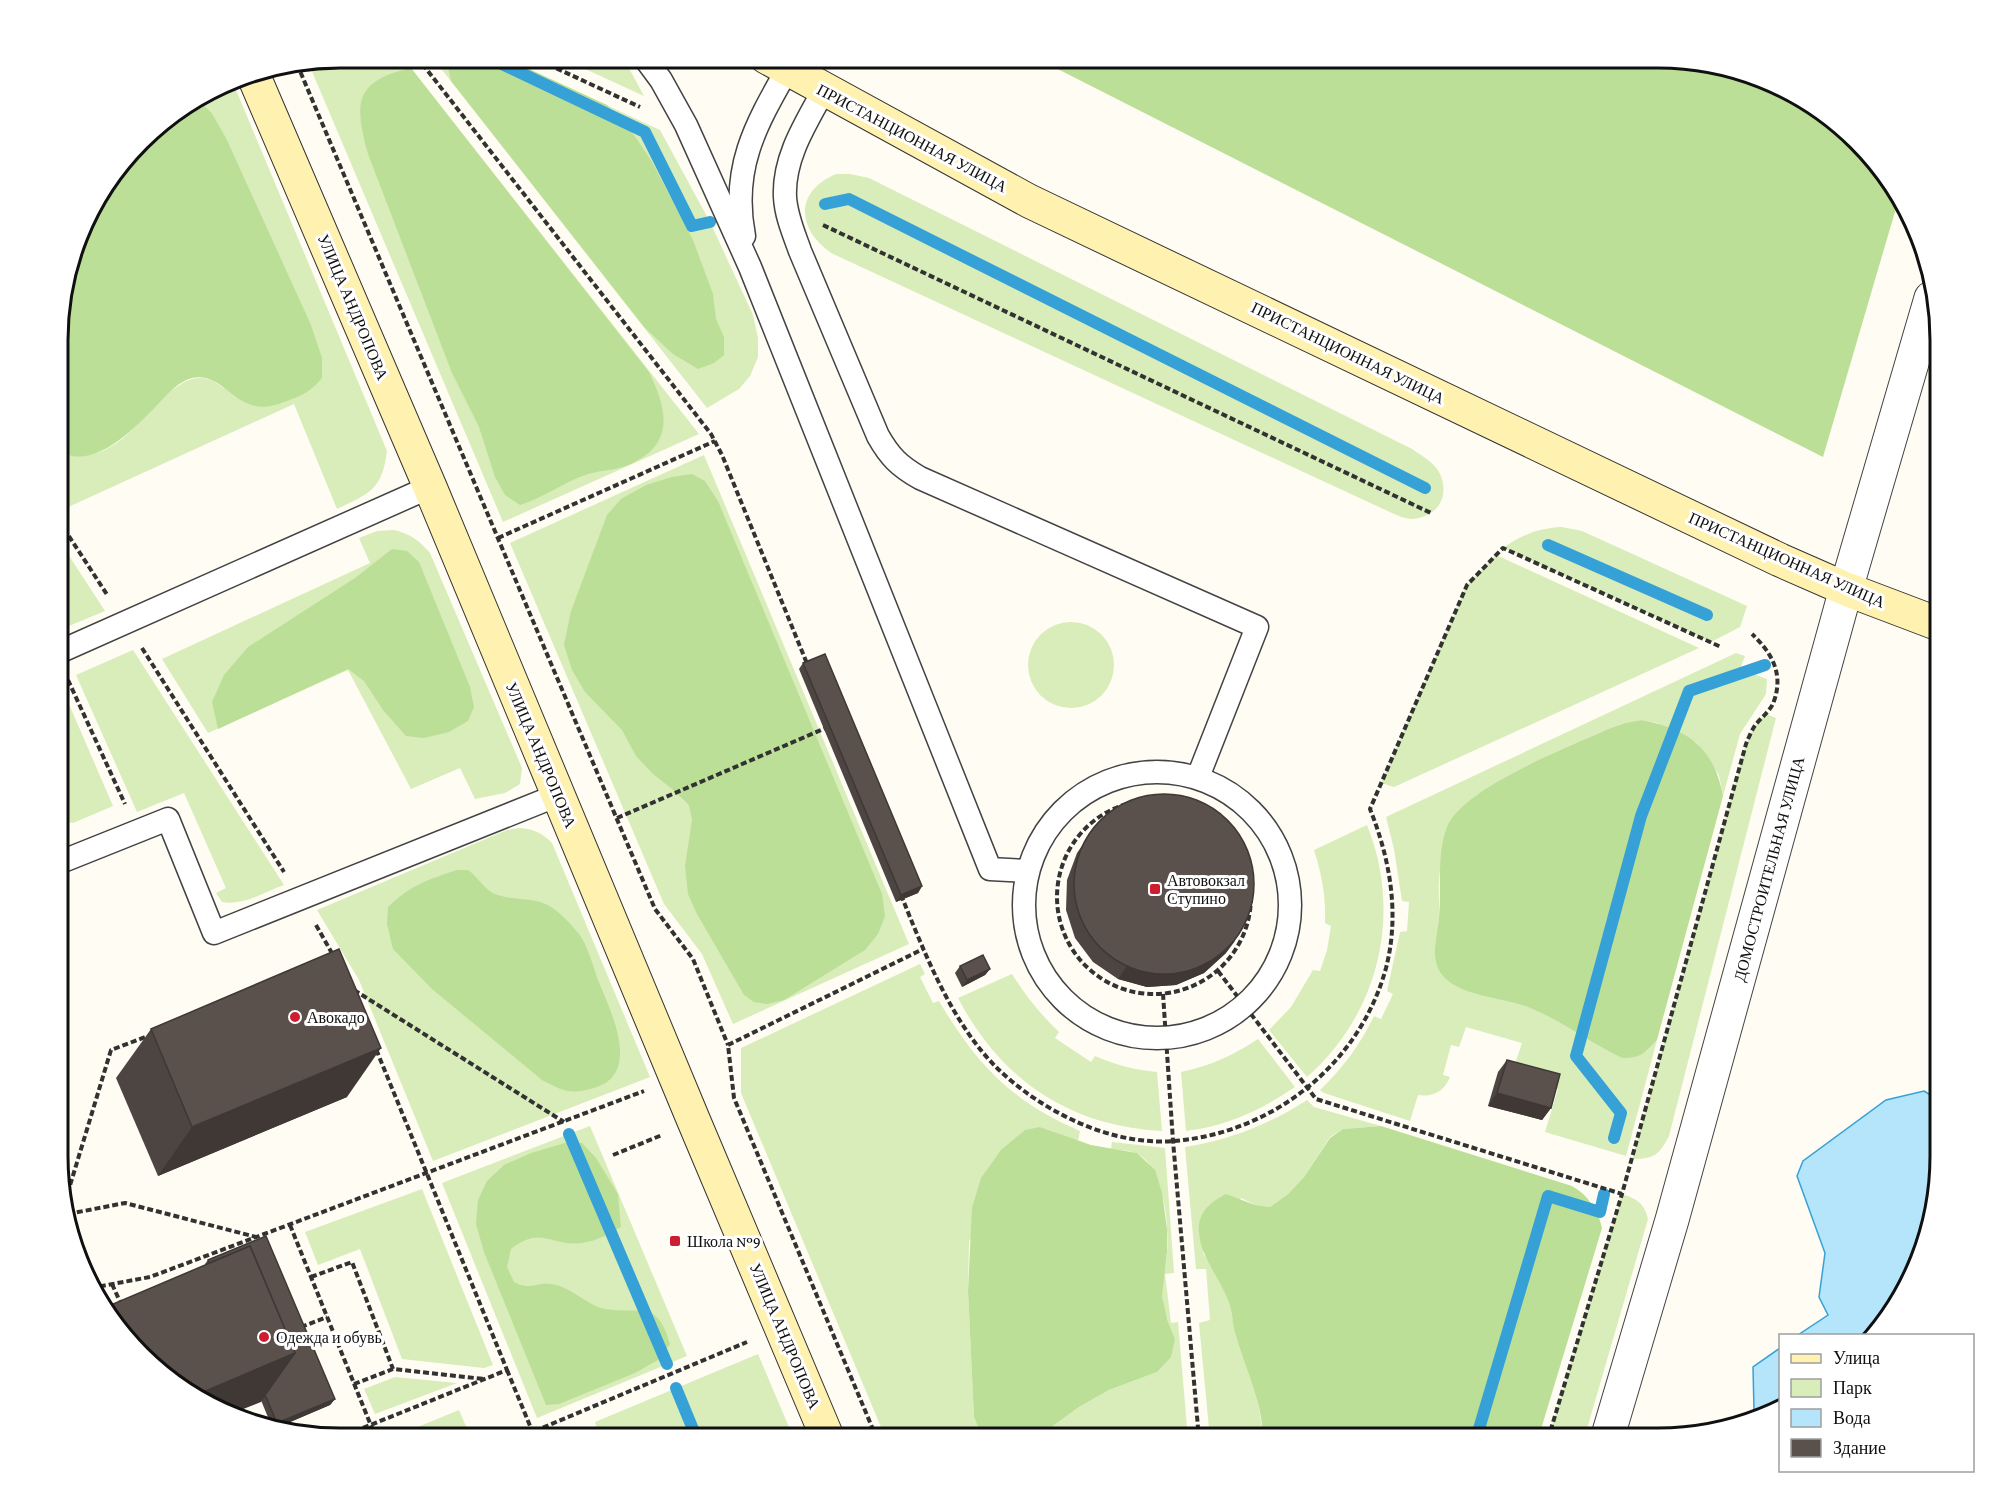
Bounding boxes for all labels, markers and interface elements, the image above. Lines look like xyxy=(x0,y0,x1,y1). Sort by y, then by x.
street label: ПРИСТАНЦИОННАЯ УЛИЦА xyxy=(814,81,1010,197)
street label: УЛИЦА АНДРОПОВА xyxy=(314,231,392,383)
street label: ПРИСТАНЦИОННАЯ УЛИЦА xyxy=(1248,299,1448,408)
street label: ПРИСТАНЦИОННАЯ УЛИЦА xyxy=(1686,509,1888,612)
street label: УЛИЦА АНДРОПОВА xyxy=(502,679,580,831)
street label: ДОМОСТРОИТЕЛЬНАЯ УЛИЦА xyxy=(1731,754,1808,984)
place label: Автовокзал Ступино xyxy=(1167,872,1245,908)
marker: Автовокзал Ступино xyxy=(1148,882,1162,896)
place label: Авокадо xyxy=(307,1009,365,1027)
marker: Авокадо xyxy=(288,1010,302,1024)
place label: Школа №9 xyxy=(687,1233,761,1250)
marker: Школа №9 xyxy=(668,1234,682,1248)
street label: УЛИЦА АНДРОПОВА xyxy=(746,1260,824,1412)
place label: Одежда и обувь xyxy=(276,1329,382,1347)
marker: Одежда и обувь xyxy=(257,1330,271,1344)
legend xyxy=(1779,1334,1974,1472)
text: Улица xyxy=(1833,1348,1880,1368)
text: Парк xyxy=(1833,1378,1872,1398)
text: Вода xyxy=(1833,1408,1871,1428)
text: Здание xyxy=(1833,1438,1886,1458)

